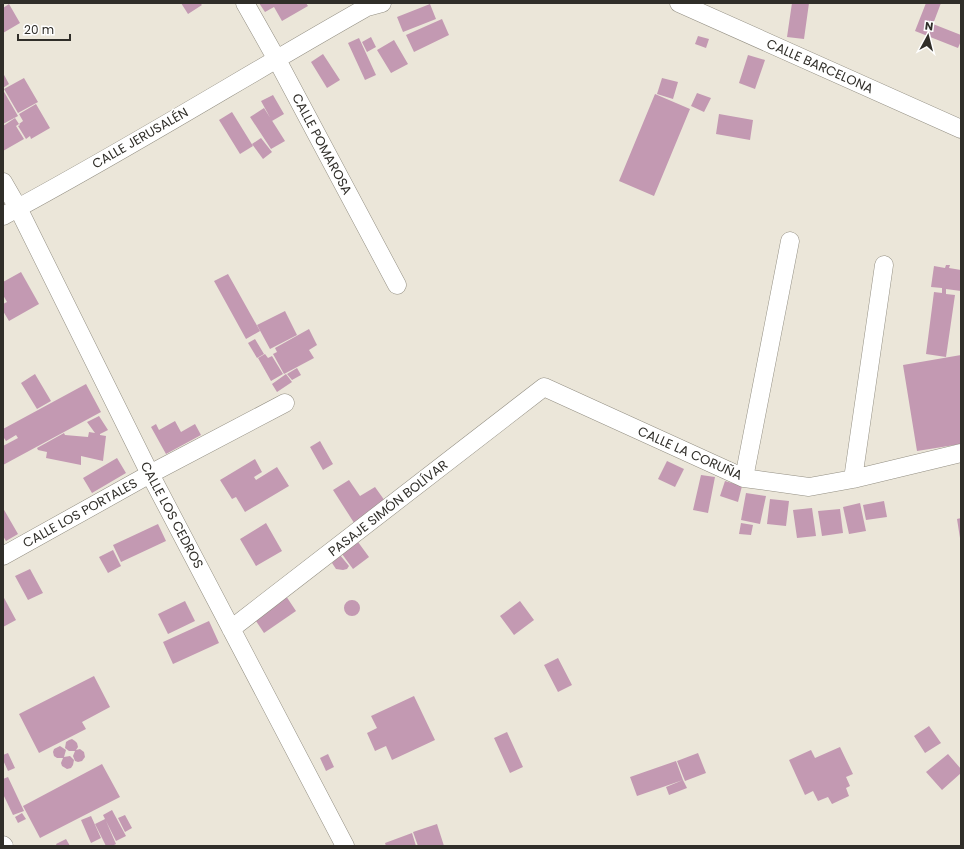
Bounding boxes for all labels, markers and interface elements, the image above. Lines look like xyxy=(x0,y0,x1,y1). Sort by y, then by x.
scale bar xyxy=(18,16,70,42)
north arrow xyxy=(908,16,948,56)
text: N xyxy=(924,18,934,35)
text: 20 m xyxy=(24,21,54,38)
street label: CALLE BARCELONA xyxy=(763,34,877,98)
street label: CALLE POMAROSA xyxy=(287,90,357,198)
street label: CALLE JERUSALÉN xyxy=(88,103,192,173)
street label: CALLE LA CORUÑA xyxy=(635,421,746,485)
street label: PASAJE SIMÓN BOLÍVAR xyxy=(324,455,452,561)
street label: CALLE LOS CEDROS xyxy=(136,458,208,572)
street label: CALLE LOS PORTALES xyxy=(19,474,141,552)

